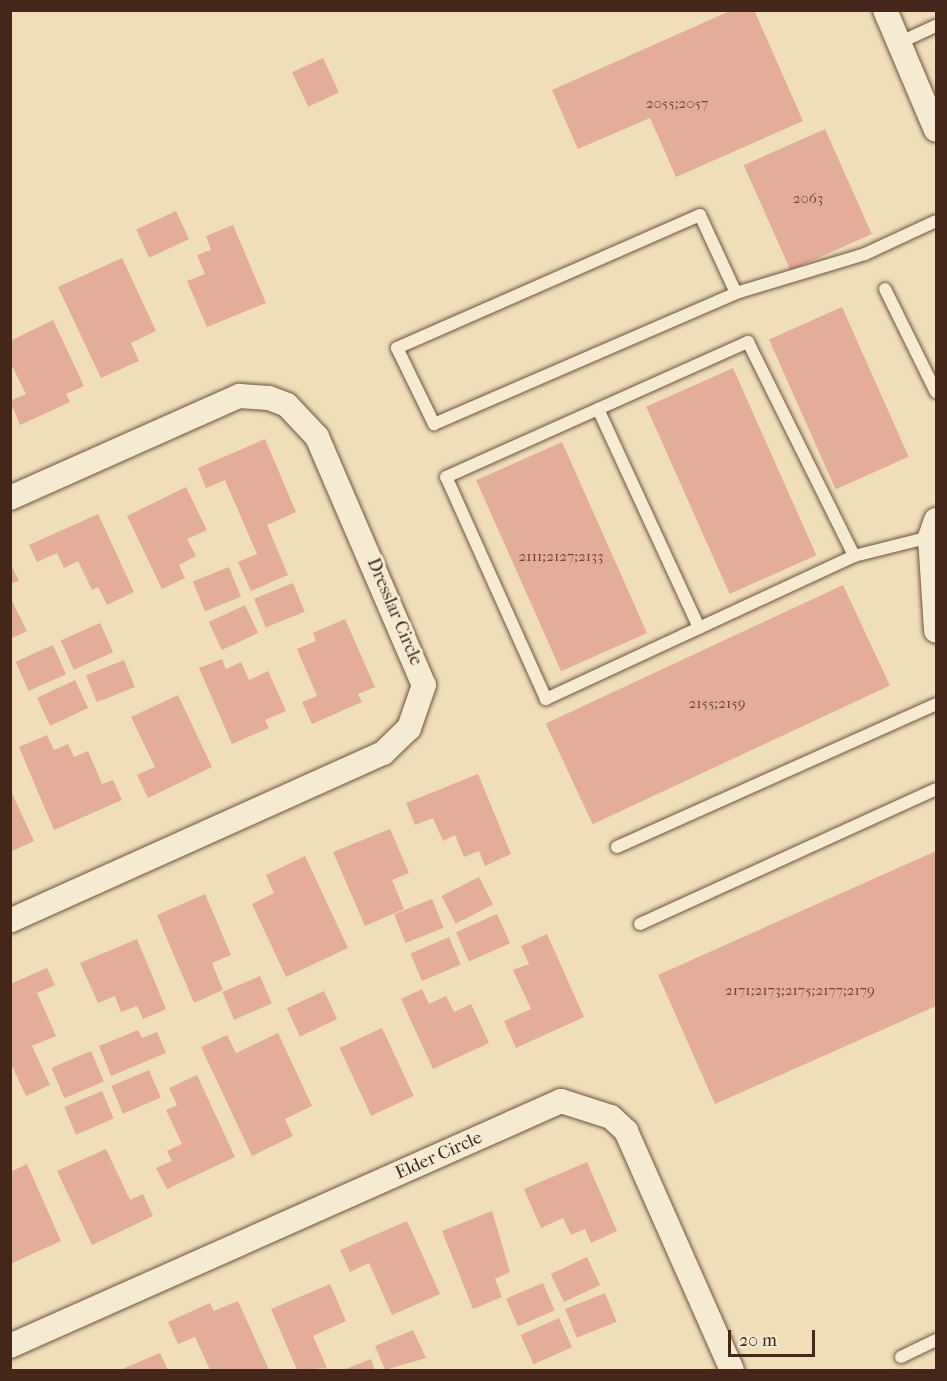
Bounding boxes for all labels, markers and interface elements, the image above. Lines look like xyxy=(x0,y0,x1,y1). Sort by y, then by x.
house number: 2055;2057 xyxy=(646,95,708,113)
house number: 2063 xyxy=(793,190,823,208)
house number: 2111;2127;2133 xyxy=(519,548,603,566)
street label: Dresslar Circle xyxy=(362,555,426,669)
house number: 2155;2159 xyxy=(688,695,746,713)
house number: 2171;2173;2175;2177;2179 xyxy=(725,982,875,1000)
street label: Elder Circle xyxy=(392,1127,486,1185)
scale bar xyxy=(731,1318,818,1356)
text: 20 m xyxy=(739,1330,777,1351)

